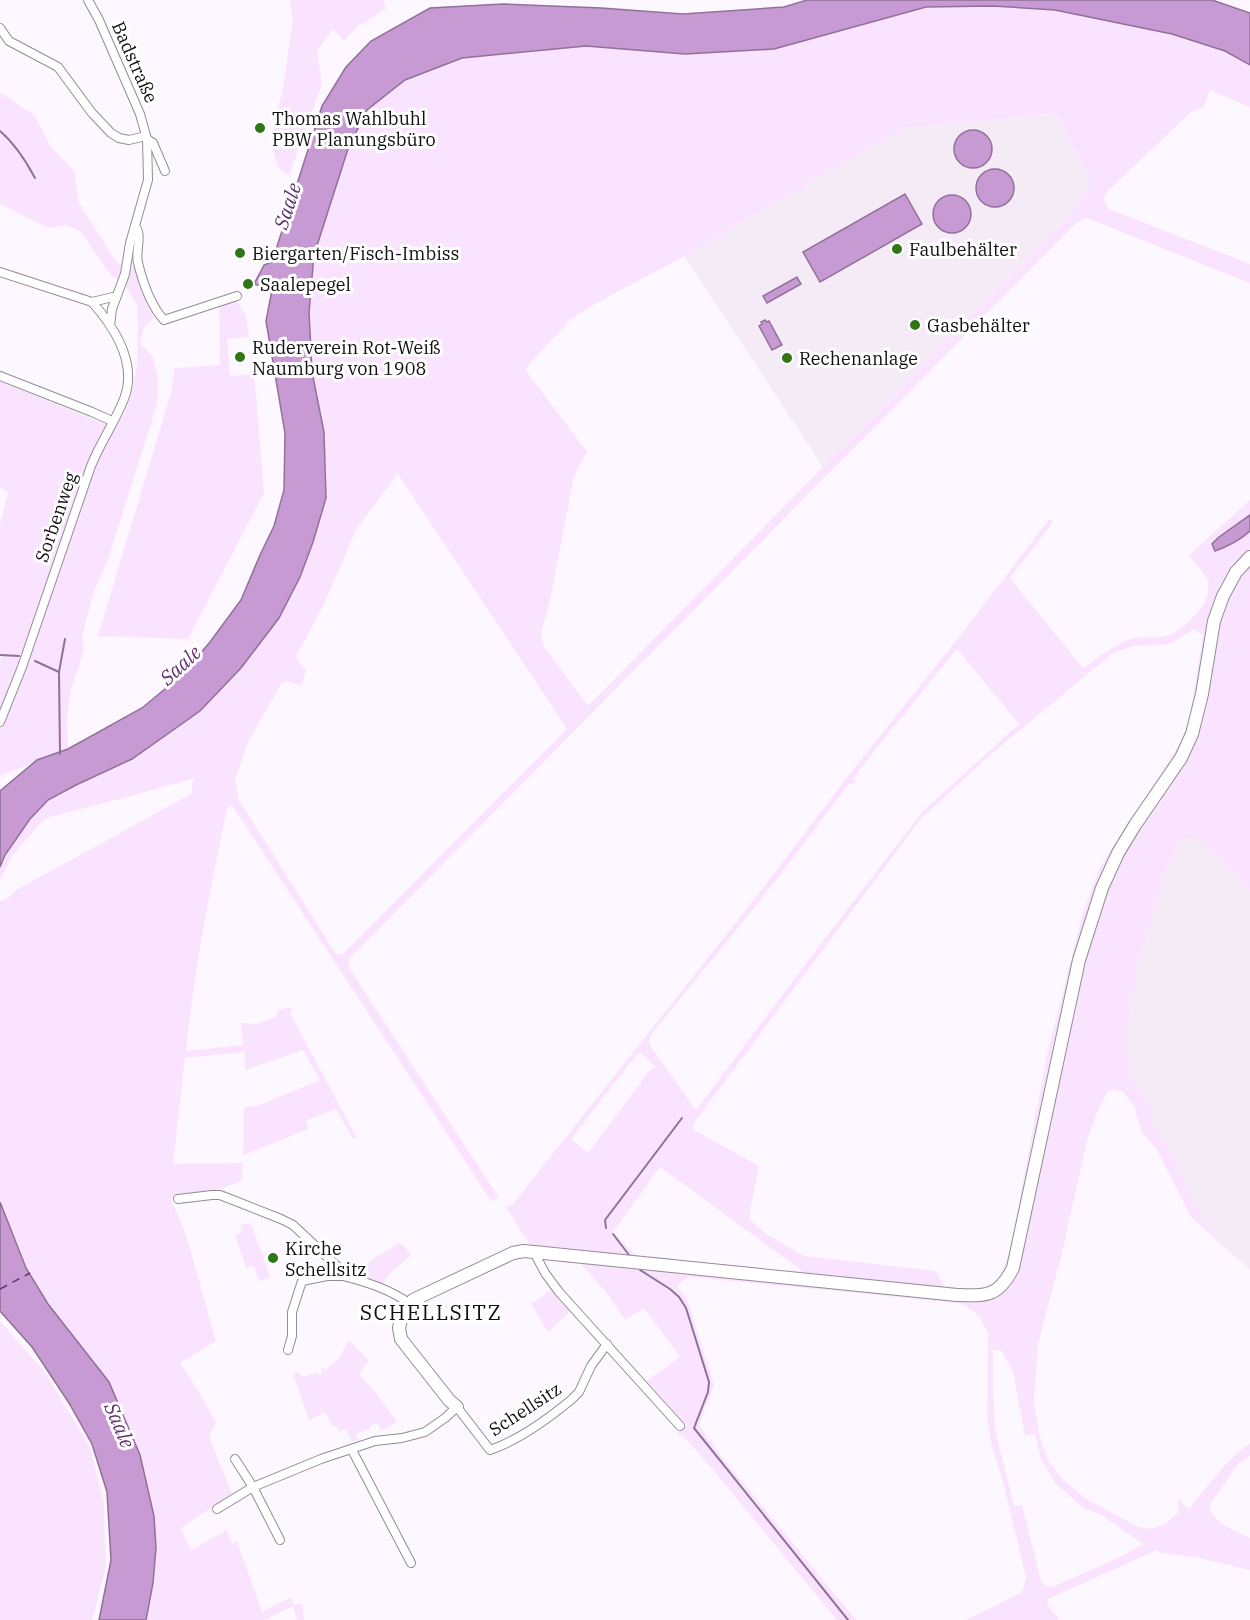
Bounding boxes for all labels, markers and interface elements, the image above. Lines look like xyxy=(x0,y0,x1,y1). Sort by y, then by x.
street label: Badstraße xyxy=(107,18,163,106)
place label: Thomas Wahlbuhl PBW Planungsbüro xyxy=(272,107,436,151)
marker: Thomas Wahlbuhl PBW Planungsbüro xyxy=(253,121,267,135)
water label: Saale xyxy=(267,179,307,234)
place label: Faulbehälter xyxy=(909,238,1017,261)
place label: Biergarten/Fisch-Imbiss xyxy=(252,242,459,265)
marker: Faulbehälter xyxy=(890,242,904,256)
marker: Biergarten/Fisch-Imbiss xyxy=(233,246,247,260)
place label: Saalepegel xyxy=(260,273,351,296)
marker: Saalepegel xyxy=(241,277,255,291)
place label: Gasbehälter xyxy=(927,314,1030,337)
marker: Gasbehälter xyxy=(908,318,922,332)
place label: Ruderverein Rot-Weiß Naumburg von 1908 xyxy=(252,336,441,380)
place label: Rechenanlage xyxy=(799,347,918,370)
marker: Ruderverein Rot-Weiß Naumburg von 1908 xyxy=(233,350,247,364)
marker: Rechenanlage xyxy=(780,351,794,365)
street label: Sorbenweg xyxy=(30,469,82,565)
water label: Saale xyxy=(153,639,207,692)
place label: Kirche Schellsitz xyxy=(285,1237,367,1281)
marker: Kirche Schellsitz xyxy=(266,1251,280,1265)
district label: SCHELLSITZ xyxy=(360,1298,502,1326)
street label: Schellsitz xyxy=(485,1377,565,1441)
water label: Saale xyxy=(98,1397,142,1452)

